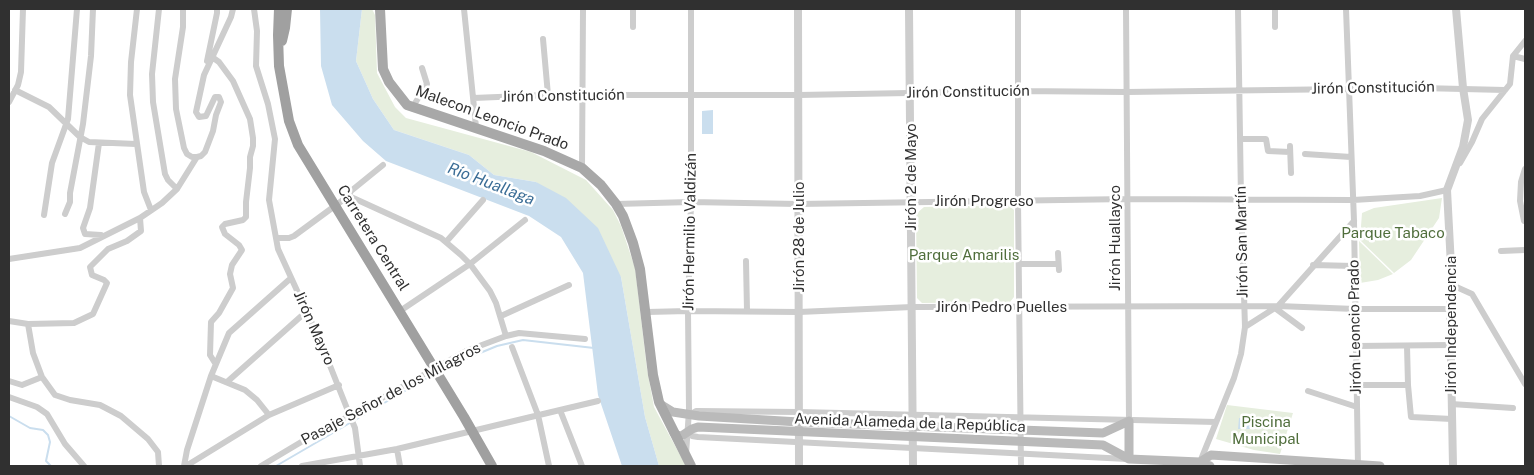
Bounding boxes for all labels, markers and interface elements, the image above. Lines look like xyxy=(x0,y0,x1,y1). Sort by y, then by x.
street label: Jirón Constitución xyxy=(1311,78,1435,98)
street label: Malecon Leoncio Prado xyxy=(413,82,571,154)
street label: Jirón Constitución xyxy=(906,82,1030,102)
street label: Jirón Constitución xyxy=(501,86,625,106)
street label: Jirón 2 de Mayo xyxy=(902,123,920,231)
street label: Jirón Hermilio Valdizán xyxy=(680,153,700,311)
water label: Río Huallaga xyxy=(445,159,537,209)
street label: Carretera Central xyxy=(333,182,413,294)
street label: Jirón 28 de Julio xyxy=(790,182,808,292)
street label: Jirón Huallayco xyxy=(1106,185,1124,291)
street label: Jirón San Martín xyxy=(1232,186,1252,298)
street label: Jirón Progreso xyxy=(934,192,1034,210)
park label: Parque Tabaco xyxy=(1341,224,1445,242)
park label: Parque Amarilis xyxy=(909,246,1019,264)
street label: Jirón Independencia xyxy=(1442,256,1460,394)
street label: Jirón Leoncio Prado xyxy=(1345,259,1365,395)
street label: Jirón Mayro xyxy=(290,288,338,368)
street label: Jirón Pedro Puelles xyxy=(935,298,1067,316)
street label: Pasaje Señor de los Milagros xyxy=(298,339,484,449)
street label: Avenida Alameda de la República xyxy=(794,410,1026,436)
park label: Piscina Municipal xyxy=(1232,413,1300,448)

